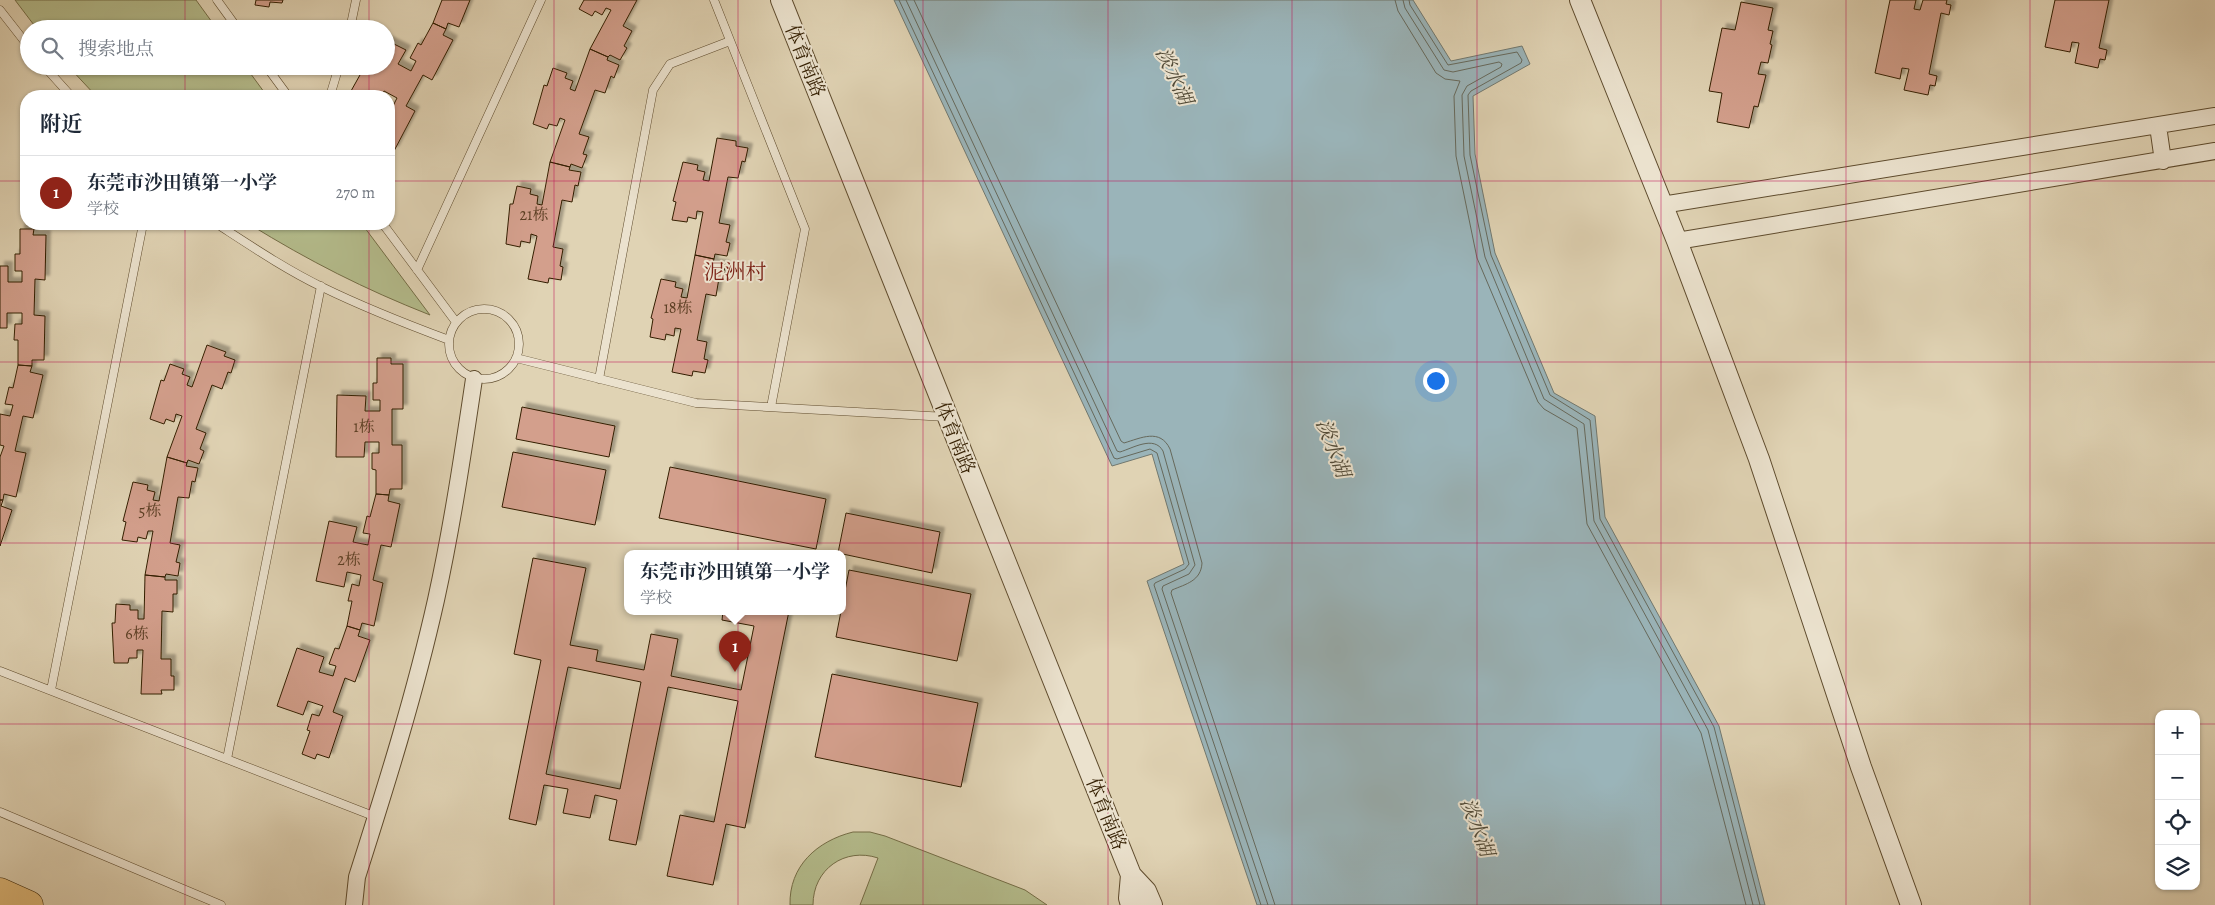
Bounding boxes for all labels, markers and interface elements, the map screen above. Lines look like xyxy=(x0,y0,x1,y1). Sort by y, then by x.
search box xyxy=(20,20,395,75)
street label: 体育南路 xyxy=(779,21,831,101)
icon: search xyxy=(38,34,66,62)
text: 搜索地点 xyxy=(78,36,154,62)
water label: 淡水湖 xyxy=(1149,43,1200,112)
text: 附近 xyxy=(40,110,82,138)
text: 东莞市沙田镇第一小学 xyxy=(87,170,277,196)
text: 1 xyxy=(53,182,59,204)
text: 270 m xyxy=(336,182,375,204)
text: 学校 xyxy=(87,198,119,220)
house number: 21栋 xyxy=(519,204,549,226)
district label: 泥洲村 xyxy=(704,258,767,286)
house number: 18栋 xyxy=(663,297,693,319)
your location xyxy=(1423,368,1449,394)
street label: 体育南路 xyxy=(929,398,981,478)
water label: 淡水湖 xyxy=(1310,415,1357,484)
house number: 1栋 xyxy=(353,416,375,438)
house number: 5栋 xyxy=(139,500,161,522)
house number: 2栋 xyxy=(337,549,361,571)
popup xyxy=(624,550,846,615)
text: 东莞市沙田镇第一小学 xyxy=(640,559,830,585)
text: 学校 xyxy=(640,587,672,609)
house number: 6栋 xyxy=(125,623,149,645)
pin: 1 xyxy=(719,631,751,672)
map controls xyxy=(2155,710,2200,890)
button: + xyxy=(2155,710,2200,755)
button: − xyxy=(2155,755,2200,800)
street label: 体育南路 xyxy=(1080,774,1132,854)
water label: 淡水湖 xyxy=(1454,794,1501,863)
button: locate xyxy=(2155,800,2200,845)
button: layers xyxy=(2155,845,2200,890)

